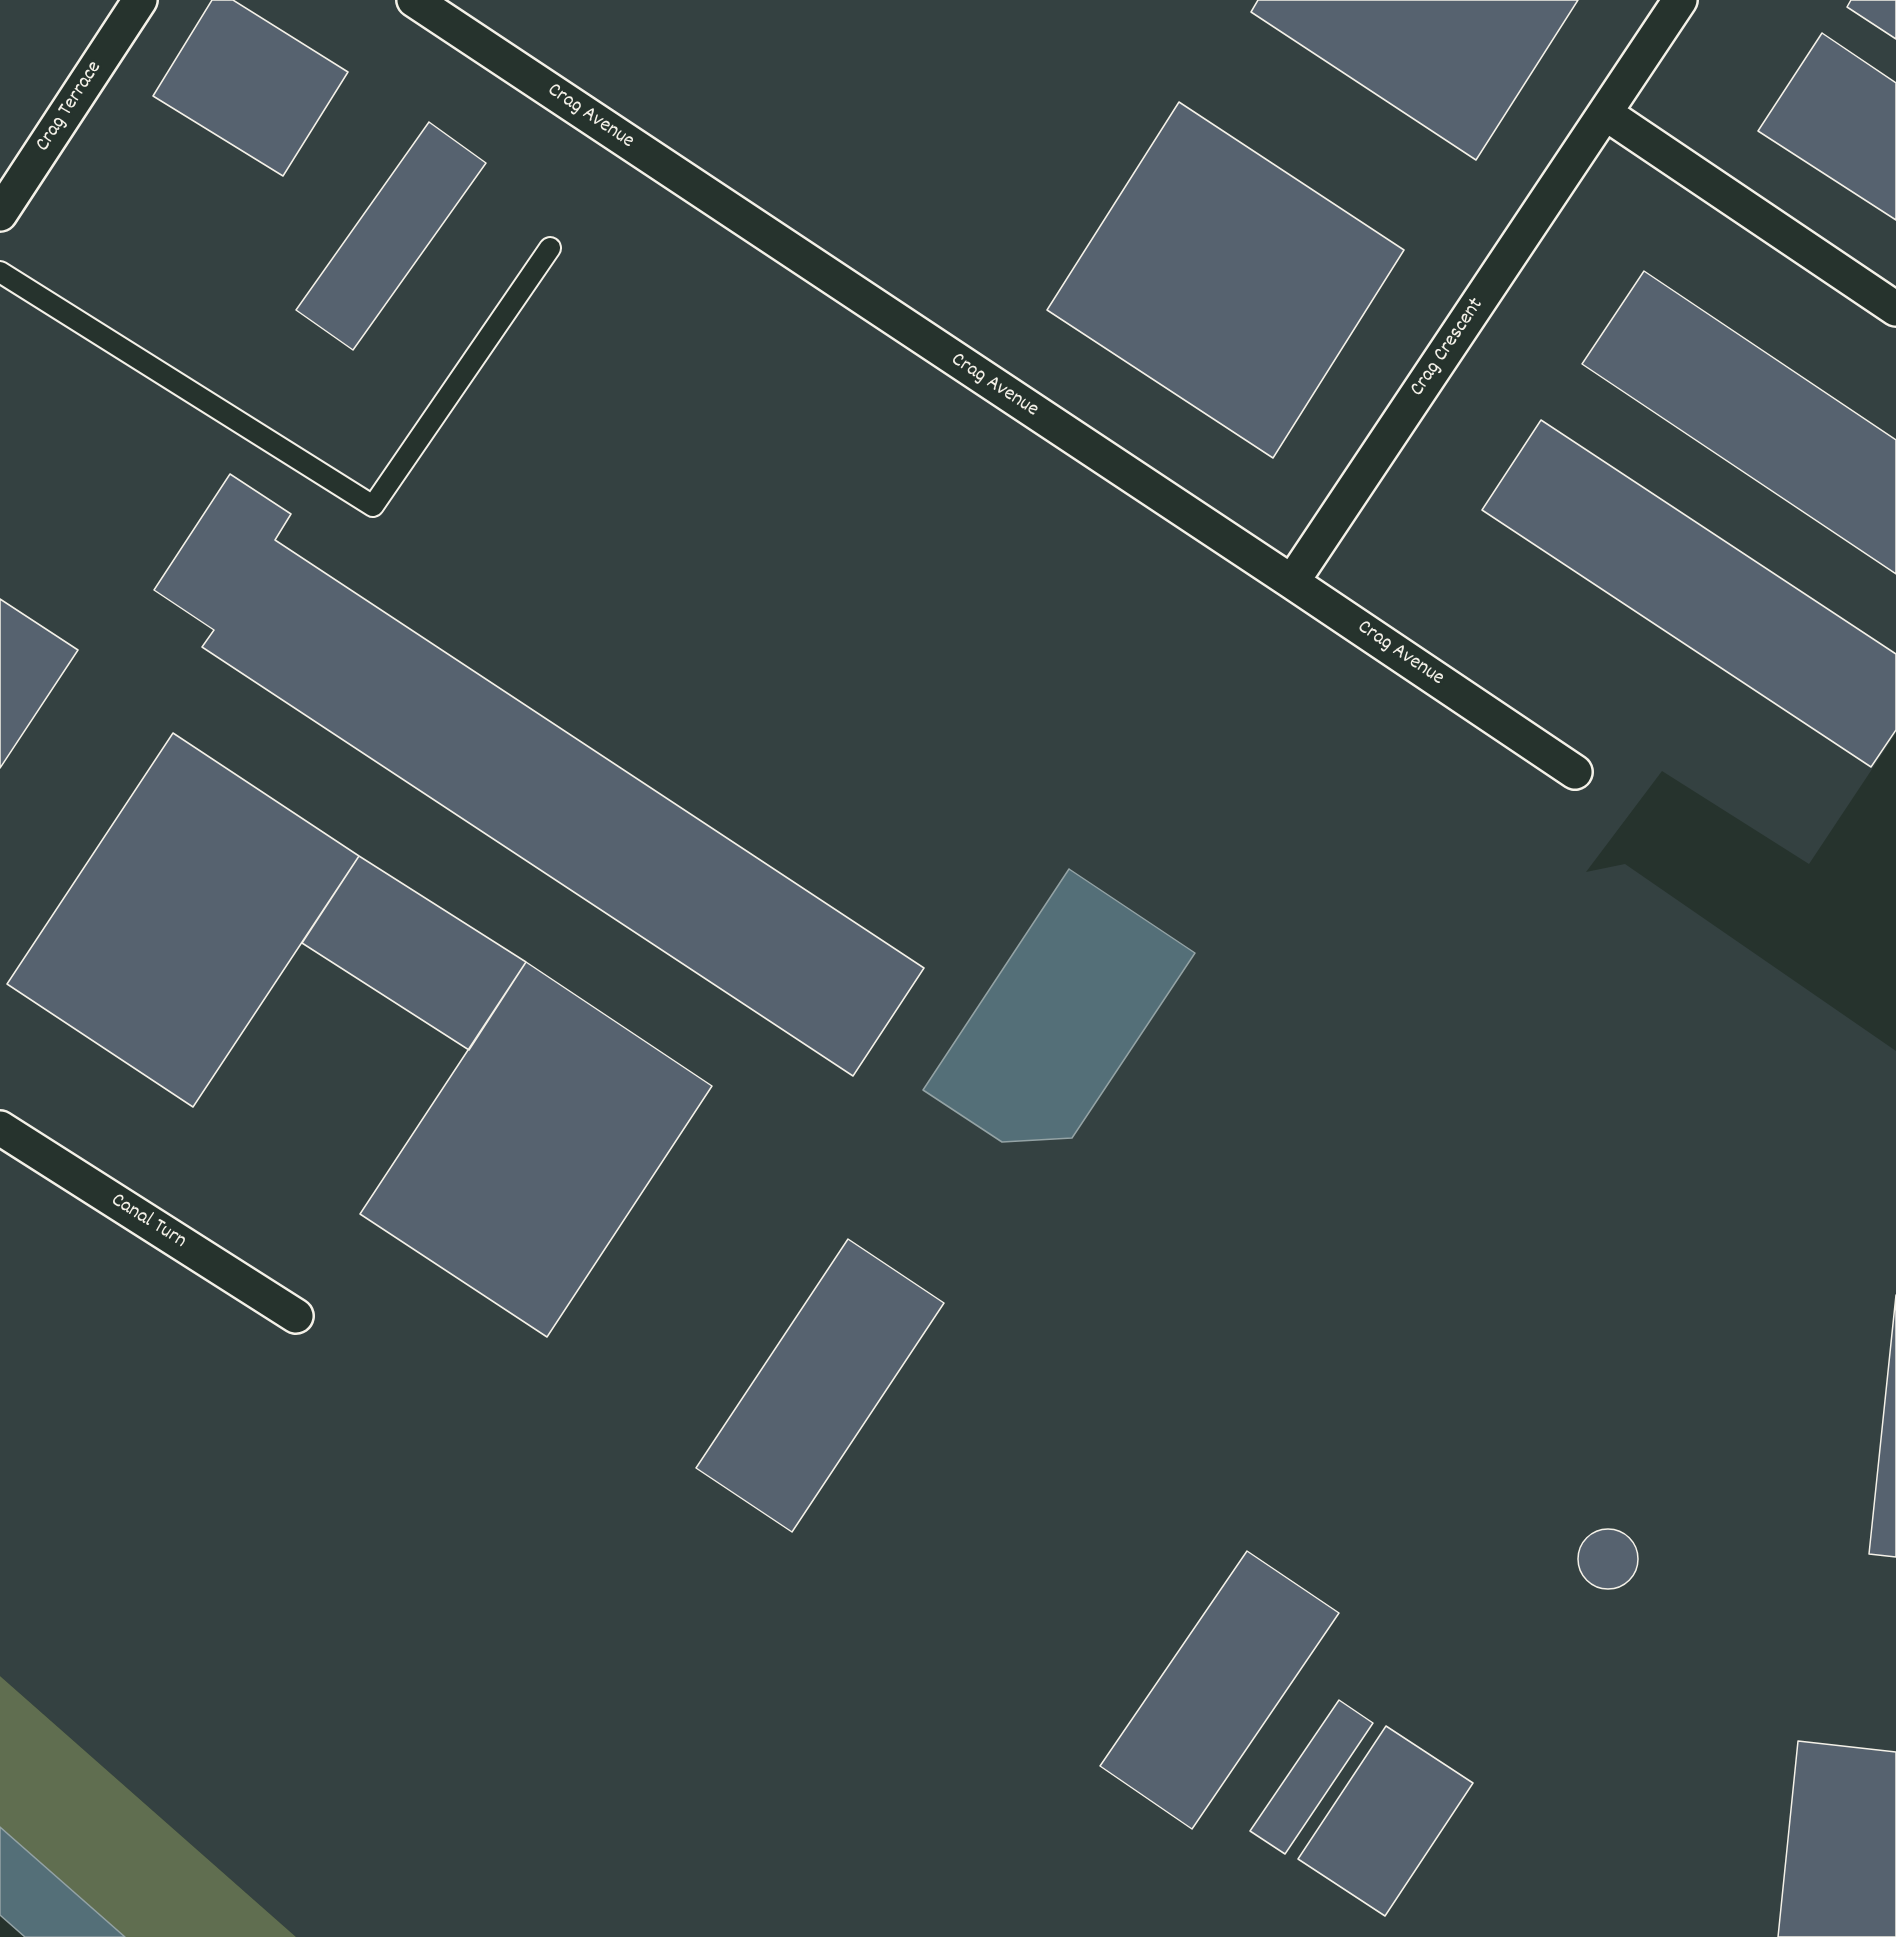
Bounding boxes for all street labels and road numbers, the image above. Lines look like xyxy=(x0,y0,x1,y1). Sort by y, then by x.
street label: Crag Terrace xyxy=(31,57,109,157)
street label: Crag Avenue xyxy=(542,79,638,155)
street label: Crag Crescent xyxy=(1406,294,1490,402)
street label: Crag Avenue xyxy=(945,348,1043,424)
street label: Crag Avenue xyxy=(1352,616,1448,692)
street label: Canal Turn xyxy=(105,1189,191,1255)

